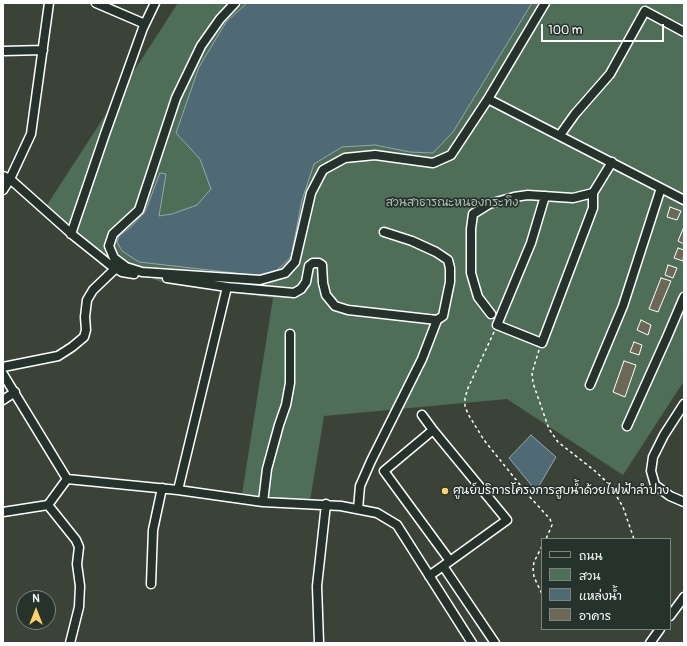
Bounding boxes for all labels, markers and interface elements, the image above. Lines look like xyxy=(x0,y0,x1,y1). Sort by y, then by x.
scale bar xyxy=(543,16,666,42)
text: 100 m xyxy=(548,23,582,38)
park label: สวนสาธารณะหนองกระทิง xyxy=(386,196,518,210)
place label: ศูนย์บริการโครงการสูบน้ำด้วยไฟฟ้าลําปาง xyxy=(453,484,669,498)
marker: ศูนย์บริการโครงการสูบน้ำด้วยไฟฟ้าลําปาง xyxy=(440,486,450,496)
legend xyxy=(541,538,671,630)
text: ถนน xyxy=(579,549,603,564)
text: สวน xyxy=(579,569,600,584)
text: แหล่งน้ำ xyxy=(579,589,622,604)
north arrow xyxy=(16,590,56,630)
text: N xyxy=(32,592,40,605)
text: อาคาร xyxy=(579,609,611,624)

